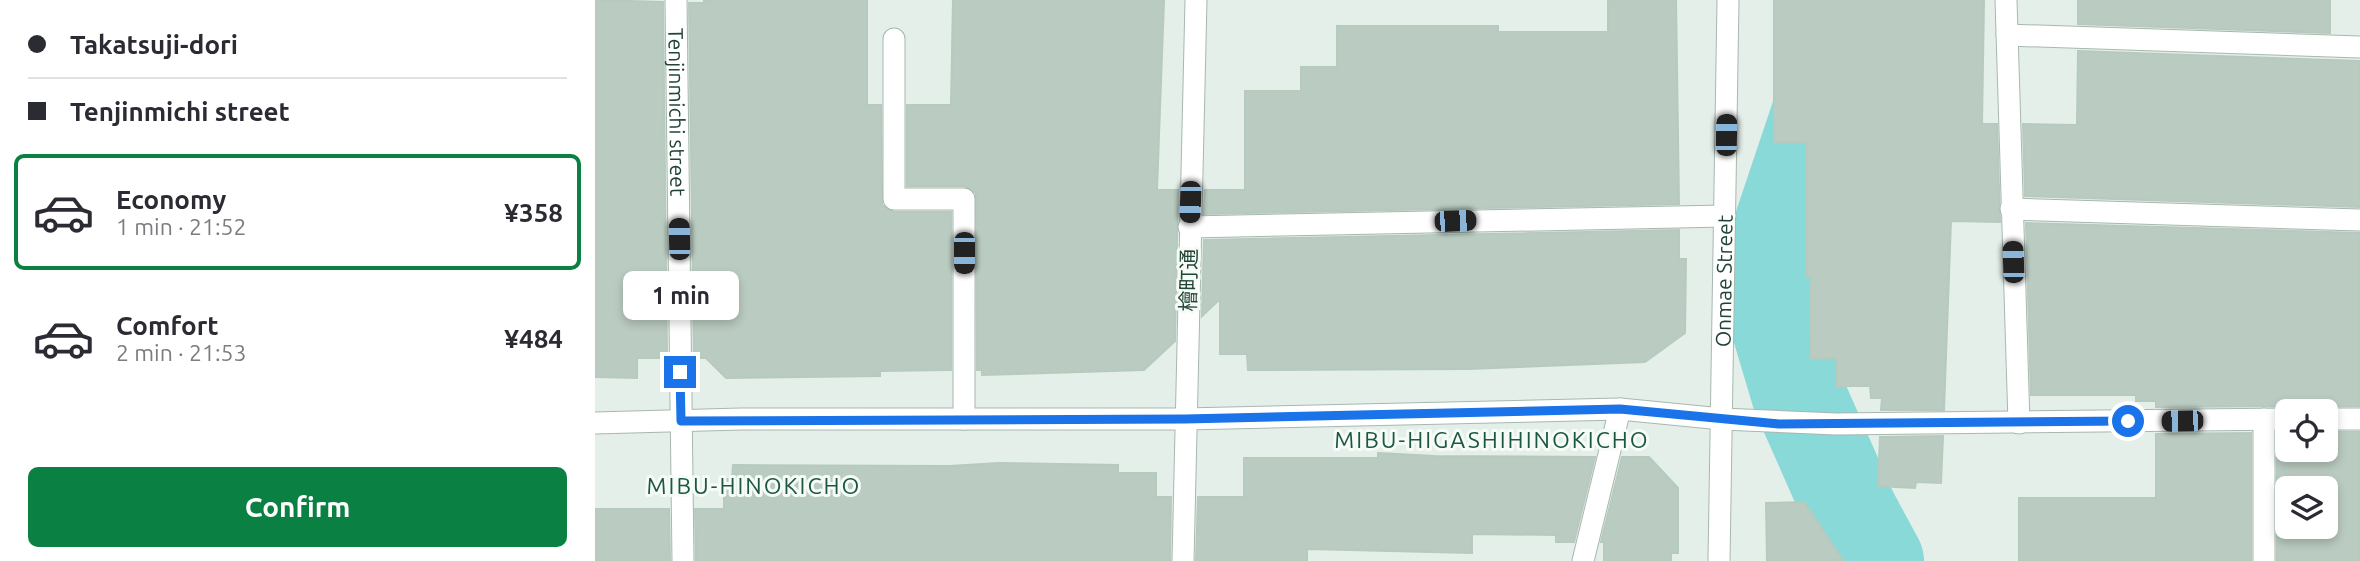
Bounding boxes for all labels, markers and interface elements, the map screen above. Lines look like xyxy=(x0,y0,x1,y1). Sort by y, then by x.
street label: Tenjinmichi street xyxy=(664,28,690,196)
text: Takatsuji-dori xyxy=(70,30,238,59)
text: Tenjinmichi street xyxy=(70,97,290,126)
car xyxy=(1716,114,1737,156)
icon: car xyxy=(32,181,95,244)
car xyxy=(1179,181,1202,223)
text: Economy xyxy=(116,185,226,214)
text: ¥358 xyxy=(504,198,563,227)
car xyxy=(1434,210,1477,232)
text: 1 min · 21:52 xyxy=(116,214,247,239)
street label: Onmae Street xyxy=(1710,215,1737,347)
car xyxy=(669,218,690,260)
car xyxy=(954,232,975,274)
car xyxy=(2002,241,2025,283)
street label: 檜町通 xyxy=(1175,248,1201,312)
callout: 1 min xyxy=(622,270,738,320)
text: 1 min xyxy=(652,283,710,308)
icon: car xyxy=(32,307,95,370)
text: Comfort xyxy=(116,311,219,340)
text: ¥484 xyxy=(504,324,563,353)
text: 2 min · 21:53 xyxy=(116,340,247,365)
route end xyxy=(664,356,696,388)
map controls xyxy=(2275,399,2338,539)
button: locate xyxy=(2275,399,2338,462)
route start xyxy=(2112,405,2144,437)
car xyxy=(2161,410,2204,432)
district label: MIBU-HIGASHIHINOKICHO xyxy=(1334,427,1650,452)
button: Confirm xyxy=(28,467,567,547)
district label: MIBU-HINOKICHO xyxy=(647,473,861,498)
button: layers xyxy=(2275,476,2338,539)

